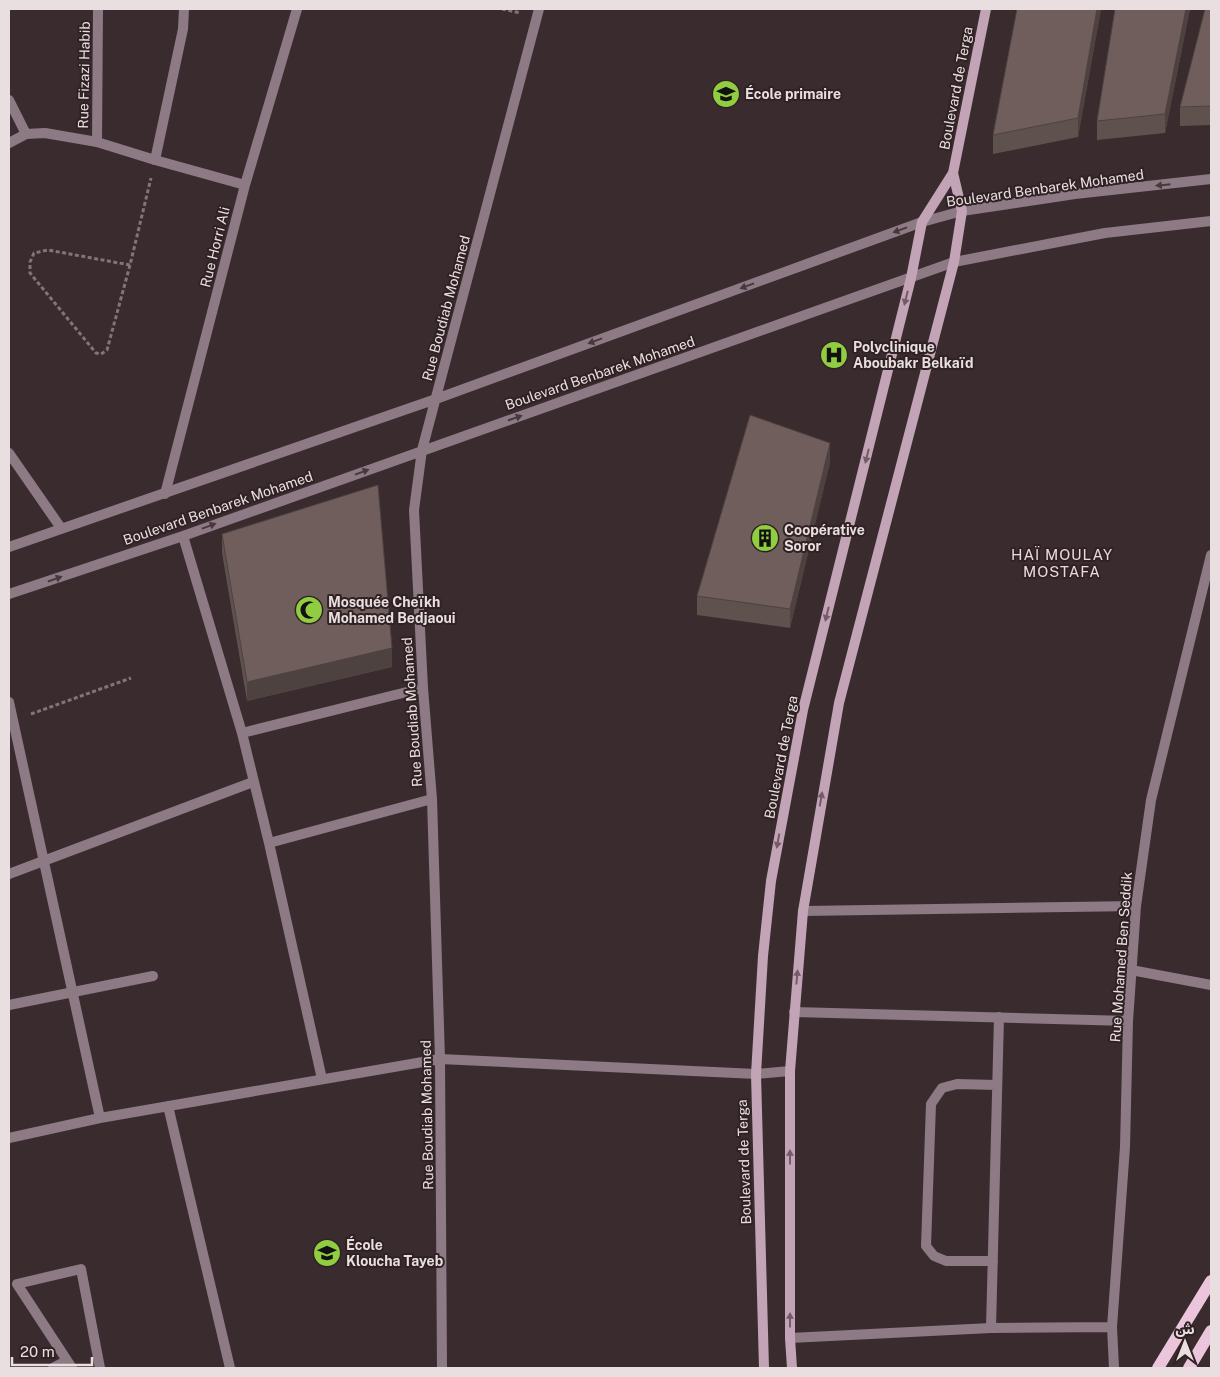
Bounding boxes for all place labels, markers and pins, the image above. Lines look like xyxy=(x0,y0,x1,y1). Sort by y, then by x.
school or university icon: École primaire xyxy=(711,79,741,109)
place label: École primaire xyxy=(745,85,841,102)
place label: Polyclinique Aboubakr Belkaïd xyxy=(853,339,974,371)
hospital icon: Polyclinique Aboubakr Belkaïd xyxy=(819,340,849,370)
place label: Coopérative Soror xyxy=(784,522,865,554)
building icon: Coopérative Soror xyxy=(750,523,780,553)
place label: Mosquée Cheïkh Mohamed Bedjaoui xyxy=(328,594,456,626)
mosque icon: Mosquée Cheïkh Mohamed Bedjaoui xyxy=(294,595,324,625)
place label: École Kloucha Tayeb xyxy=(346,1236,443,1269)
school or university icon: École Kloucha Tayeb xyxy=(312,1238,342,1268)

